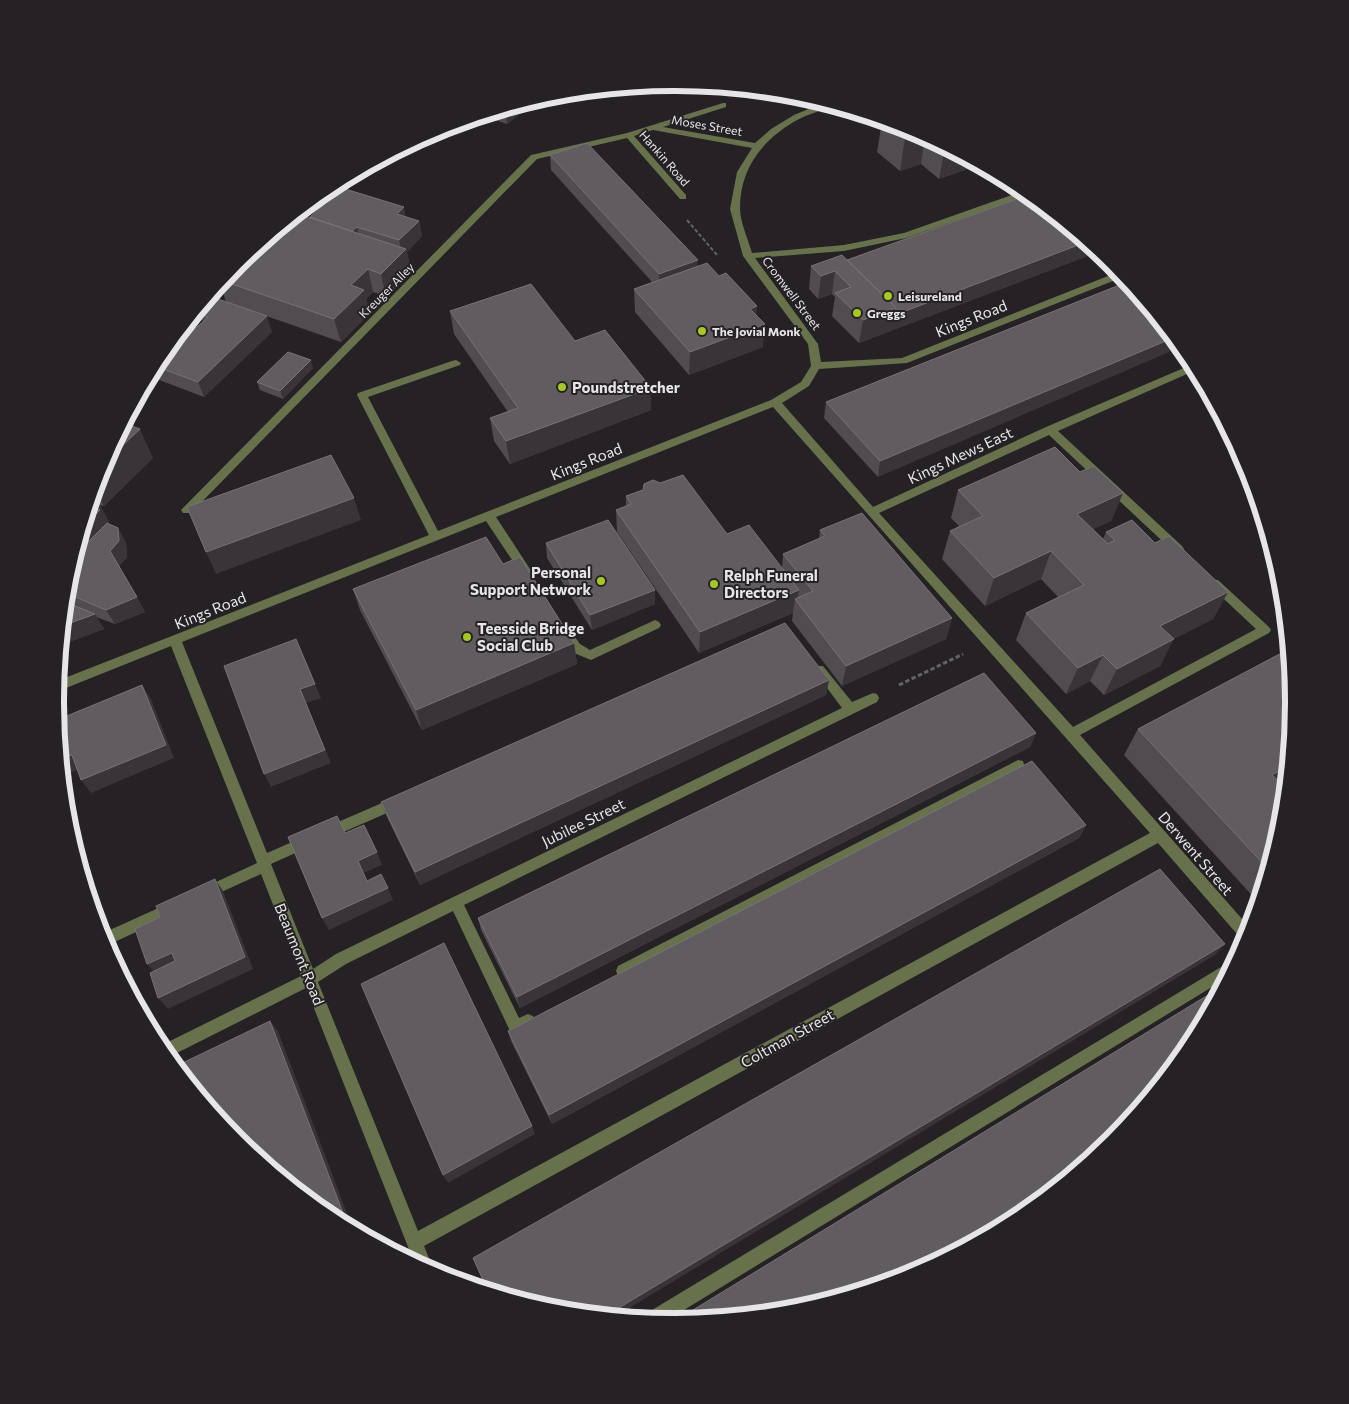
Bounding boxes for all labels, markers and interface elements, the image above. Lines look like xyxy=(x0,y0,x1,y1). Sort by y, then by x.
street label: Moses Street xyxy=(670,112,744,138)
street label: Hankin Road xyxy=(637,127,693,189)
street label: Cromwell Street xyxy=(760,254,824,333)
street label: Kreuger Alley xyxy=(356,260,416,320)
place label: Leisureland xyxy=(898,289,962,303)
marker: Leisureland xyxy=(882,290,894,302)
street label: Kings Road xyxy=(933,296,1009,340)
place label: Greggs xyxy=(867,306,906,320)
marker: Greggs xyxy=(851,307,863,319)
place label: The Jovial Monk xyxy=(712,324,800,339)
marker: The Jovial Monk xyxy=(696,325,708,337)
place label: Poundstretcher xyxy=(572,378,680,396)
marker: Poundstretcher xyxy=(556,381,568,393)
street label: Kings Mews East xyxy=(905,423,1015,487)
street label: Kings Road xyxy=(548,439,624,483)
place label: Personal Support Network xyxy=(470,563,591,598)
place label: Relph Funeral Directors xyxy=(724,566,818,601)
marker: Personal Support Network xyxy=(595,575,607,587)
marker: Relph Funeral Directors xyxy=(708,578,720,590)
street label: Kings Road xyxy=(172,588,248,632)
place label: Teesside Bridge Social Club xyxy=(477,619,584,654)
marker: Teesside Bridge Social Club xyxy=(461,631,473,643)
street label: Jubilee Street xyxy=(538,794,628,850)
street label: Derwent Street xyxy=(1155,808,1237,898)
street label: Beaumont Road xyxy=(271,900,329,1008)
street label: Coltman Street xyxy=(737,1005,837,1071)

